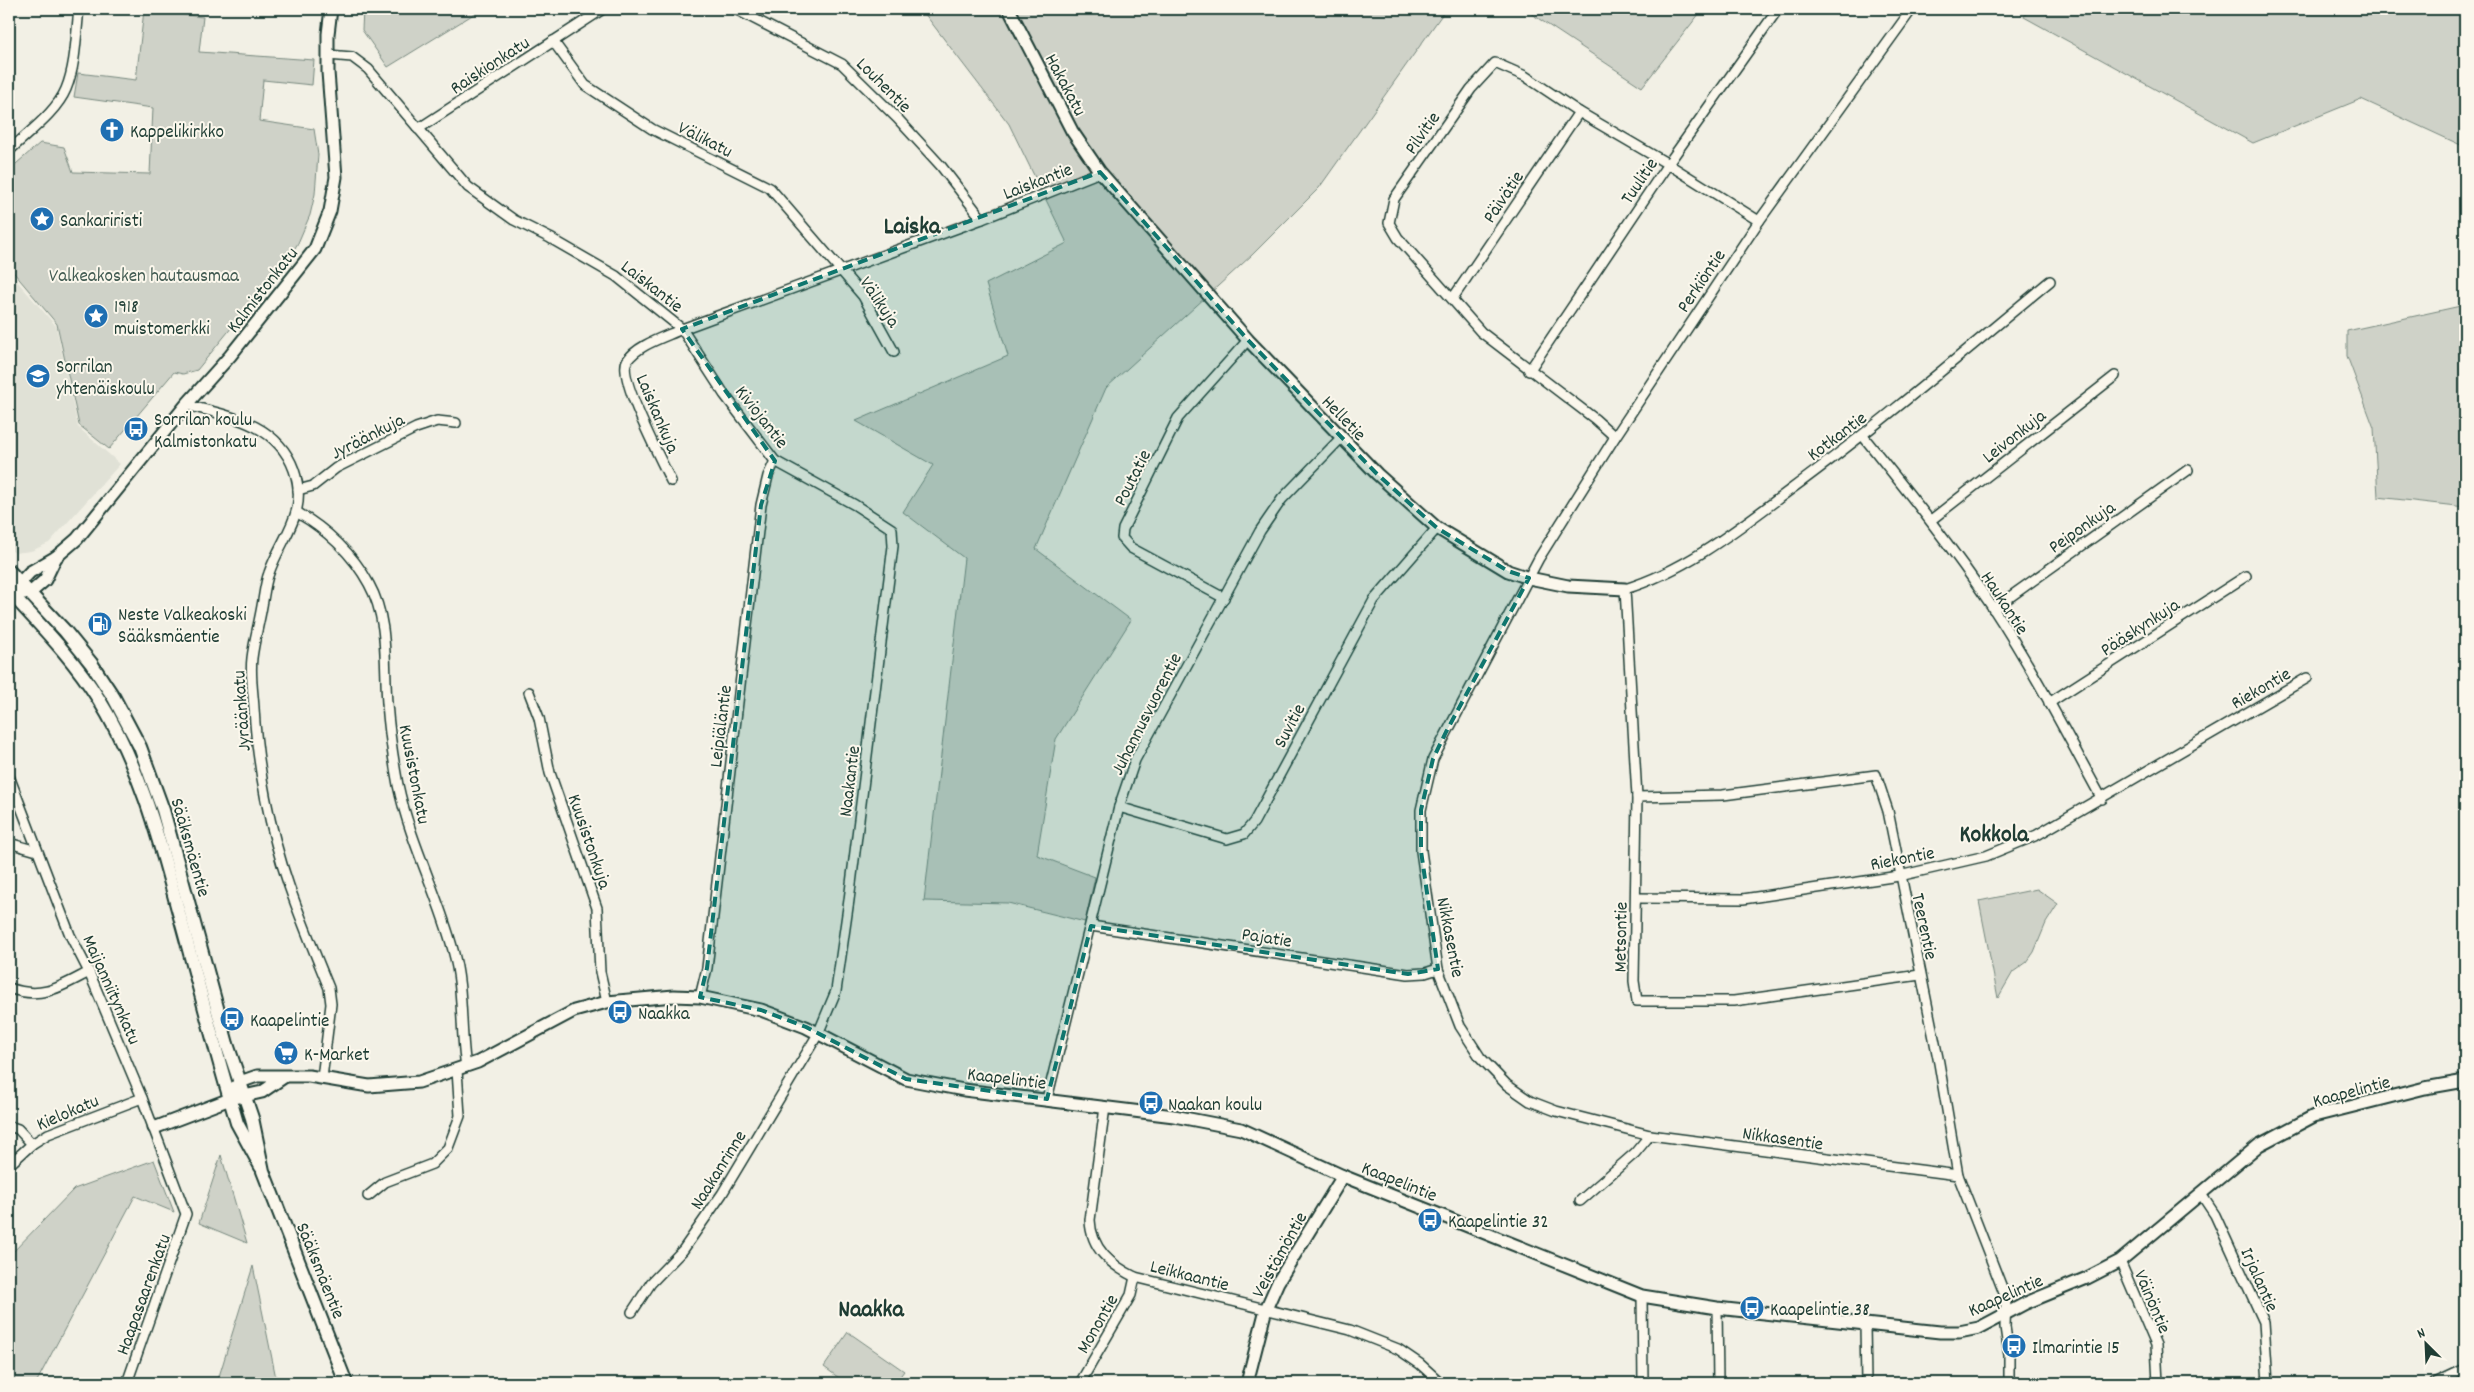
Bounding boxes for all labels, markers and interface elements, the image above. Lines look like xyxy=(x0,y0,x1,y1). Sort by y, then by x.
street label: Raiskionkatu xyxy=(446,31,536,103)
street label: Hakakatu xyxy=(1036,50,1092,122)
street label: Louhentie xyxy=(849,52,917,120)
street label: Pilvitie xyxy=(1399,107,1448,161)
street label: Välikatu xyxy=(672,116,737,166)
church icon: Kappelikirkko xyxy=(99,117,125,143)
place label: Kappelikirkko xyxy=(130,120,224,147)
street label: Tuulitie xyxy=(1615,153,1666,211)
street label: Laiskantie xyxy=(1000,158,1077,209)
street label: Päivätie xyxy=(1478,166,1532,229)
place icon: Sankariristi xyxy=(29,206,55,232)
place label: Sankariristi xyxy=(60,209,143,236)
district label: Laiska xyxy=(884,211,941,245)
street label: Kalmistonkatu xyxy=(221,242,306,340)
street label: Perkiöntie xyxy=(1672,245,1734,319)
street label: Laiskantie xyxy=(614,255,688,321)
park label: Valkeakosken hautausmaa xyxy=(49,264,240,291)
street label: Välikuja xyxy=(851,272,906,335)
place label: 1918 muistomerkki xyxy=(114,295,210,344)
place icon: 1918 muistomerkki xyxy=(83,303,109,329)
place label: Sorrilan yhtenäiskoulu xyxy=(56,355,155,404)
school or university icon: Sorrilan yhtenäiskoulu xyxy=(25,363,51,389)
street label: Laiskankuja xyxy=(627,371,685,459)
street label: Kiviojantie xyxy=(727,381,794,455)
street label: Helletie xyxy=(1314,391,1371,448)
street label: Leivonkuja xyxy=(1977,403,2054,471)
street label: Kotkantie xyxy=(1803,406,1874,469)
place label: Sorrilan koulu Kalmistonkatu xyxy=(154,408,257,457)
street label: Jyräänkuja xyxy=(327,408,411,468)
bus stop icon: Sorrilan koulu Kalmistonkatu xyxy=(123,416,149,442)
street label: Poutatie xyxy=(1108,446,1160,511)
street label: Peiponkuja xyxy=(2044,495,2123,562)
street label: Haukantie xyxy=(1972,567,2034,641)
street label: Pääskynkuja xyxy=(2096,593,2187,665)
place label: Neste Valkeakoski Sääksmäentie xyxy=(118,603,247,652)
fuel station icon: Neste Valkeakoski Sääksmäentie xyxy=(87,611,113,637)
street label: Juhannusvuorentie xyxy=(1106,649,1191,780)
street label: Riekontie xyxy=(2227,662,2297,718)
street label: Jyräänkatu xyxy=(227,669,260,752)
street label: Leipiäläntie xyxy=(704,684,741,769)
street label: Suvitie xyxy=(1268,700,1314,754)
street label: Kuusistonkatu xyxy=(390,723,435,827)
street label: Naakantie xyxy=(834,744,869,819)
street label: Kuusistonkuja xyxy=(559,791,617,894)
street label: Sääksmäentie xyxy=(162,795,216,901)
district label: Kokkola xyxy=(1959,819,2029,853)
street label: Riekontie xyxy=(1868,841,1937,880)
street label: Teerentie xyxy=(1902,891,1943,962)
street label: Nikkasentie xyxy=(1428,895,1470,980)
street label: Metsontie xyxy=(1608,902,1637,973)
street label: Pajatie xyxy=(1240,922,1293,957)
street label: Maijanniitynkatu xyxy=(74,931,146,1049)
bus stop icon: Naakka xyxy=(607,999,633,1025)
place label: Naakka xyxy=(638,1002,691,1029)
bus stop icon: Kaapelintie xyxy=(219,1006,245,1032)
place label: Kaapelintie xyxy=(250,1009,329,1036)
supermarket icon: K-Market xyxy=(273,1040,299,1066)
place label: K-Market xyxy=(304,1043,370,1070)
street label: Kaapelintie xyxy=(966,1062,1048,1099)
street label: Kaapelintie xyxy=(2310,1070,2394,1117)
street label: Kielokatu xyxy=(33,1089,104,1139)
bus stop icon: Naakan koulu xyxy=(1138,1090,1164,1116)
place label: Naakan koulu xyxy=(1168,1093,1262,1120)
street label: Nikkasentie xyxy=(1740,1121,1825,1159)
street label: Naakanrinne xyxy=(685,1126,755,1216)
street label: Kaapelintie xyxy=(1357,1156,1441,1211)
bus stop icon: Kaapelintie 32 xyxy=(1417,1207,1443,1233)
street label: Veistämöntie xyxy=(1246,1208,1316,1304)
place label: Kaapelintie 32 xyxy=(1448,1210,1548,1237)
street label: Sääksmäentie xyxy=(287,1219,350,1323)
street label: Haapasaarenkatu xyxy=(111,1231,180,1360)
street label: Irjalantie xyxy=(2232,1244,2284,1317)
street label: Leikkaantie xyxy=(1147,1255,1232,1300)
street label: Väinöntie xyxy=(2125,1266,2176,1338)
street label: Kaapelintie xyxy=(1965,1269,2048,1326)
street label: Monontie xyxy=(1071,1290,1127,1359)
district label: Naakka xyxy=(838,1294,904,1328)
bus stop icon: Kaapelintie 38 xyxy=(1739,1295,1765,1321)
place label: Kaapelintie 38 xyxy=(1770,1298,1870,1325)
north arrow xyxy=(2402,1320,2452,1370)
text: N xyxy=(2414,1323,2429,1344)
bus stop icon: Ilmarintie 15 xyxy=(2001,1333,2027,1359)
place label: Ilmarintie 15 xyxy=(2032,1336,2120,1363)

